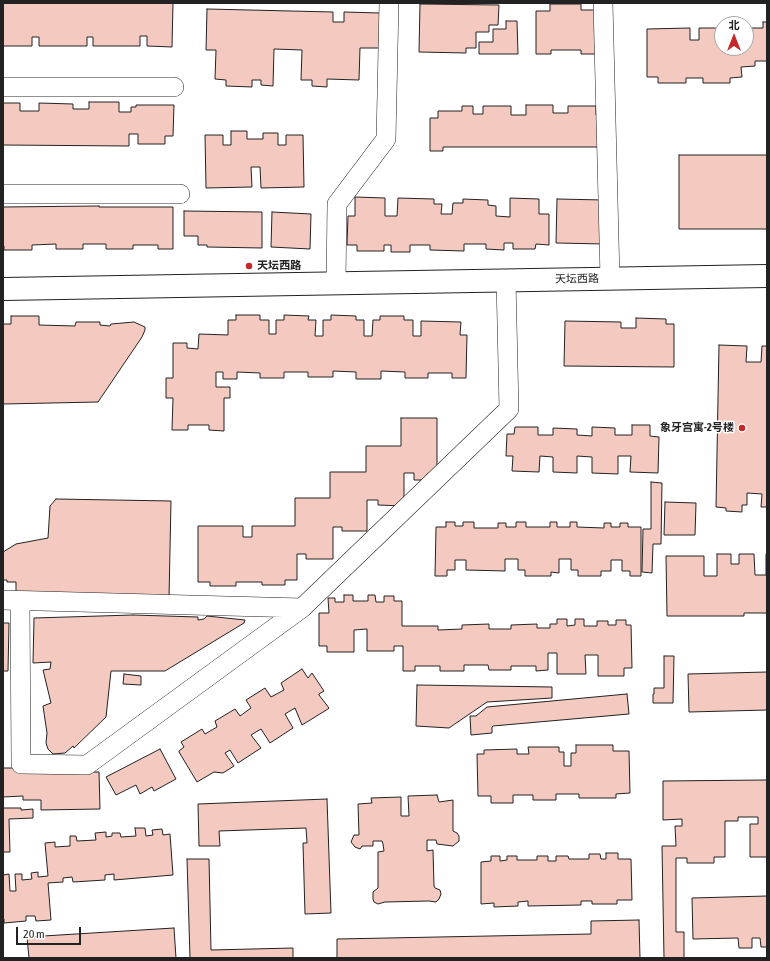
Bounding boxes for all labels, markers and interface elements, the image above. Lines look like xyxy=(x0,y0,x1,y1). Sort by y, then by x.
north arrow xyxy=(714,16,754,56)
text: 北 xyxy=(729,19,740,31)
place label: 天坛西路 xyxy=(257,259,301,273)
marker: 天坛西路 xyxy=(244,261,254,271)
street label: 天坛西路 xyxy=(555,272,599,286)
place label: 象牙宫寓-2号楼 xyxy=(660,421,734,435)
marker: 象牙宫寓-2号楼 xyxy=(737,423,747,433)
scale bar xyxy=(18,919,83,945)
text: 20 m xyxy=(23,927,45,941)

